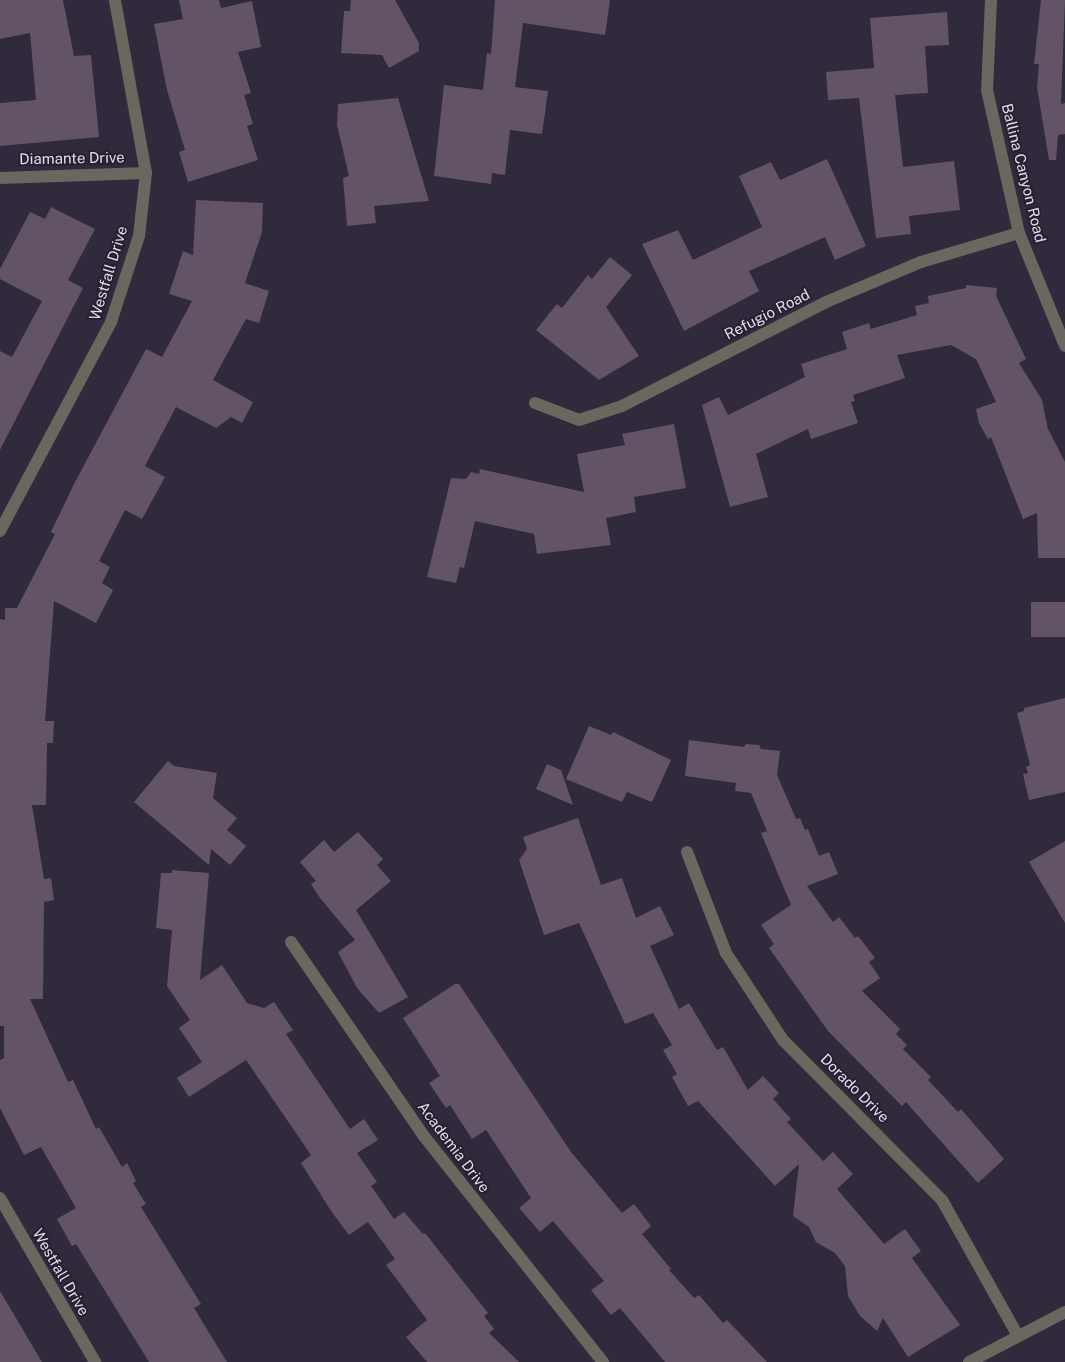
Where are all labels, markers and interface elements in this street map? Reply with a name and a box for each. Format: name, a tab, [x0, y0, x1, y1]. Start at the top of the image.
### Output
street label: Ballina Canyon Road	[998, 102, 1050, 244]
street label: Diamante Drive	[19, 148, 125, 168]
street label: Westfall Drive	[85, 224, 131, 322]
street label: Refugio Road	[721, 285, 813, 343]
street label: Dorado Drive	[817, 1050, 893, 1126]
street label: Academia Drive	[414, 1098, 494, 1196]
street label: Westfall Drive	[29, 1225, 93, 1319]

